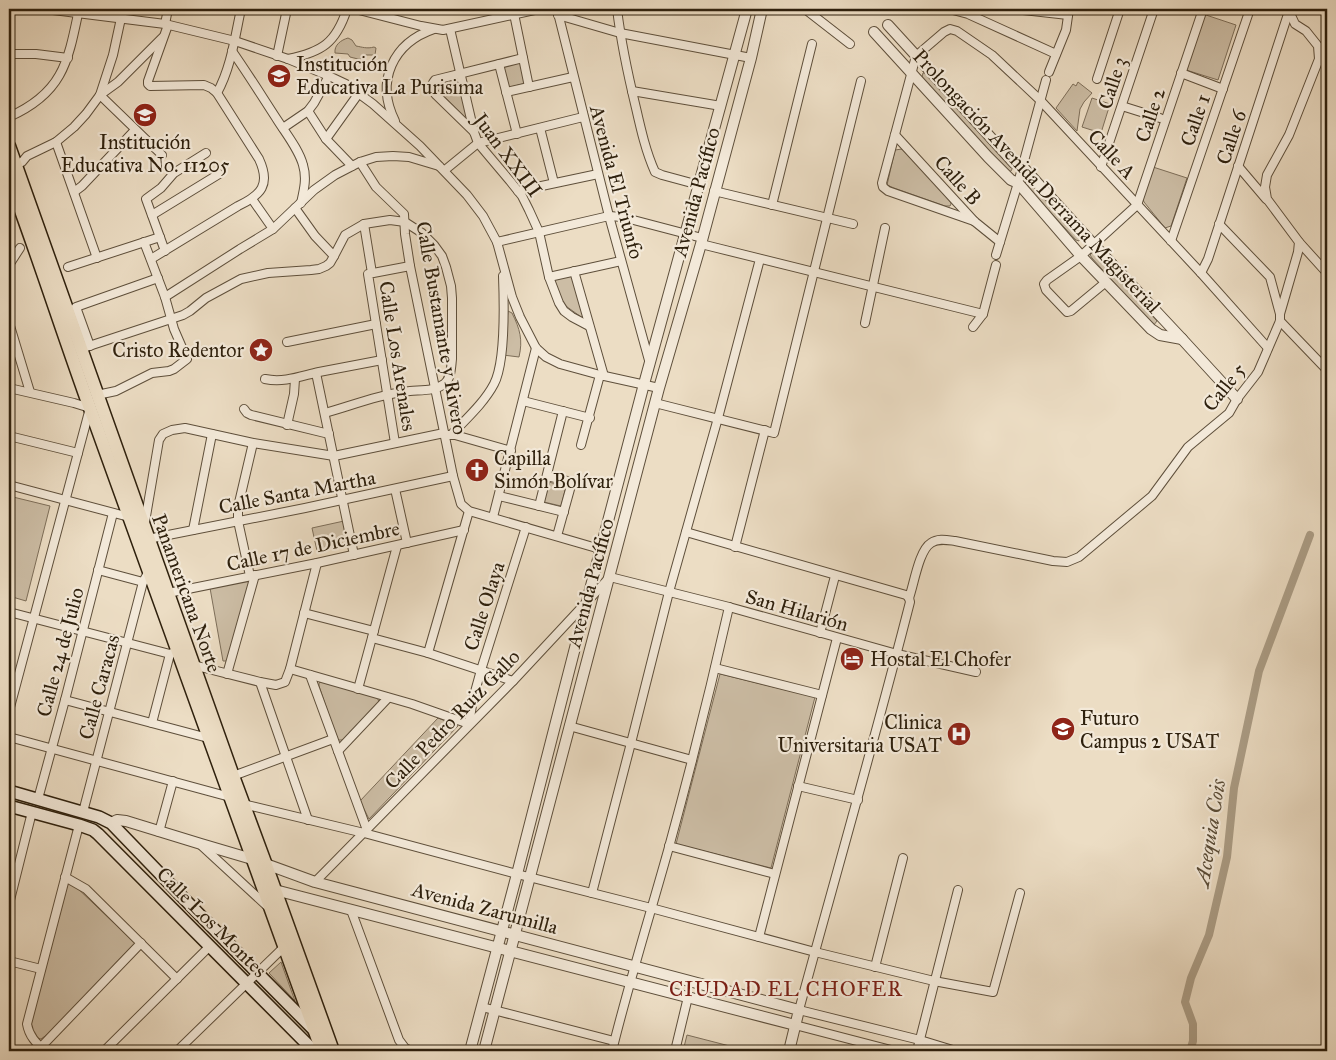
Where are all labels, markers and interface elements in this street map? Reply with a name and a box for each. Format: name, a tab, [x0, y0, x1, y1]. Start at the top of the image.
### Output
street label: Prolongación Avenida Derrama Magisterial	[907, 44, 1166, 319]
place label: Institución Educativa La Purisima	[296, 52, 484, 99]
street label: Calle 3	[1092, 54, 1132, 112]
school or university icon: Institución Educativa La Purisima	[266, 63, 292, 89]
street label: Calle 2	[1130, 85, 1170, 145]
street label: Calle 1	[1175, 91, 1215, 149]
school or university icon: Institución Educativa No. 11205	[132, 102, 158, 128]
street label: Avenida El Triunfo	[585, 102, 649, 261]
street label: Calle 6	[1211, 106, 1251, 167]
street label: Juan XXIII	[467, 107, 547, 202]
street label: Calle A	[1083, 124, 1141, 184]
street label: Avenida Pacífico	[667, 125, 725, 260]
place label: Institución Educativa No. 11205	[61, 130, 229, 177]
street label: Calle B	[929, 150, 987, 210]
street label: Calle Bustamante y Rivero	[411, 219, 473, 437]
street label: Calle Los Arenales	[374, 279, 422, 433]
place icon: Cristo Redentor	[248, 337, 274, 363]
place label: Cristo Redentor	[112, 338, 244, 362]
street label: Calle 5	[1197, 358, 1251, 416]
place label: Capilla Simón Bolívar	[494, 446, 613, 493]
church icon: Capilla Simón Bolívar	[464, 457, 490, 483]
street label: Calle Santa Martha	[217, 465, 378, 519]
street label: Panamericana Norte	[147, 510, 227, 676]
street label: Calle 17 de Diciembre	[224, 516, 402, 576]
street label: Avenida Pacífico	[561, 516, 619, 651]
street label: Calle Olaya	[458, 558, 510, 653]
street label: San Hilarión	[743, 584, 851, 636]
street label: Calle 24 de Julio	[31, 585, 90, 720]
street label: Calle Caracas	[73, 632, 125, 742]
street label: Calle Pedro Ruiz Gallo	[379, 644, 525, 794]
hotel icon: Hostal El Chofer	[839, 646, 865, 672]
place label: Hostal El Chofer	[870, 647, 1012, 671]
place label: Futuro Campus 2 USAT	[1080, 706, 1219, 753]
place label: Clinica Universitaria USAT	[778, 710, 943, 757]
school or university icon: Futuro Campus 2 USAT	[1050, 716, 1076, 742]
hospital icon: Clinica Universitaria USAT	[946, 721, 972, 747]
water label: Acequia Cois	[1188, 777, 1231, 891]
street label: Calle Los Montes	[152, 862, 272, 982]
street label: Avenida Zarumilla	[408, 877, 561, 939]
district label: CIUDAD EL CHOFER	[669, 976, 903, 1002]

